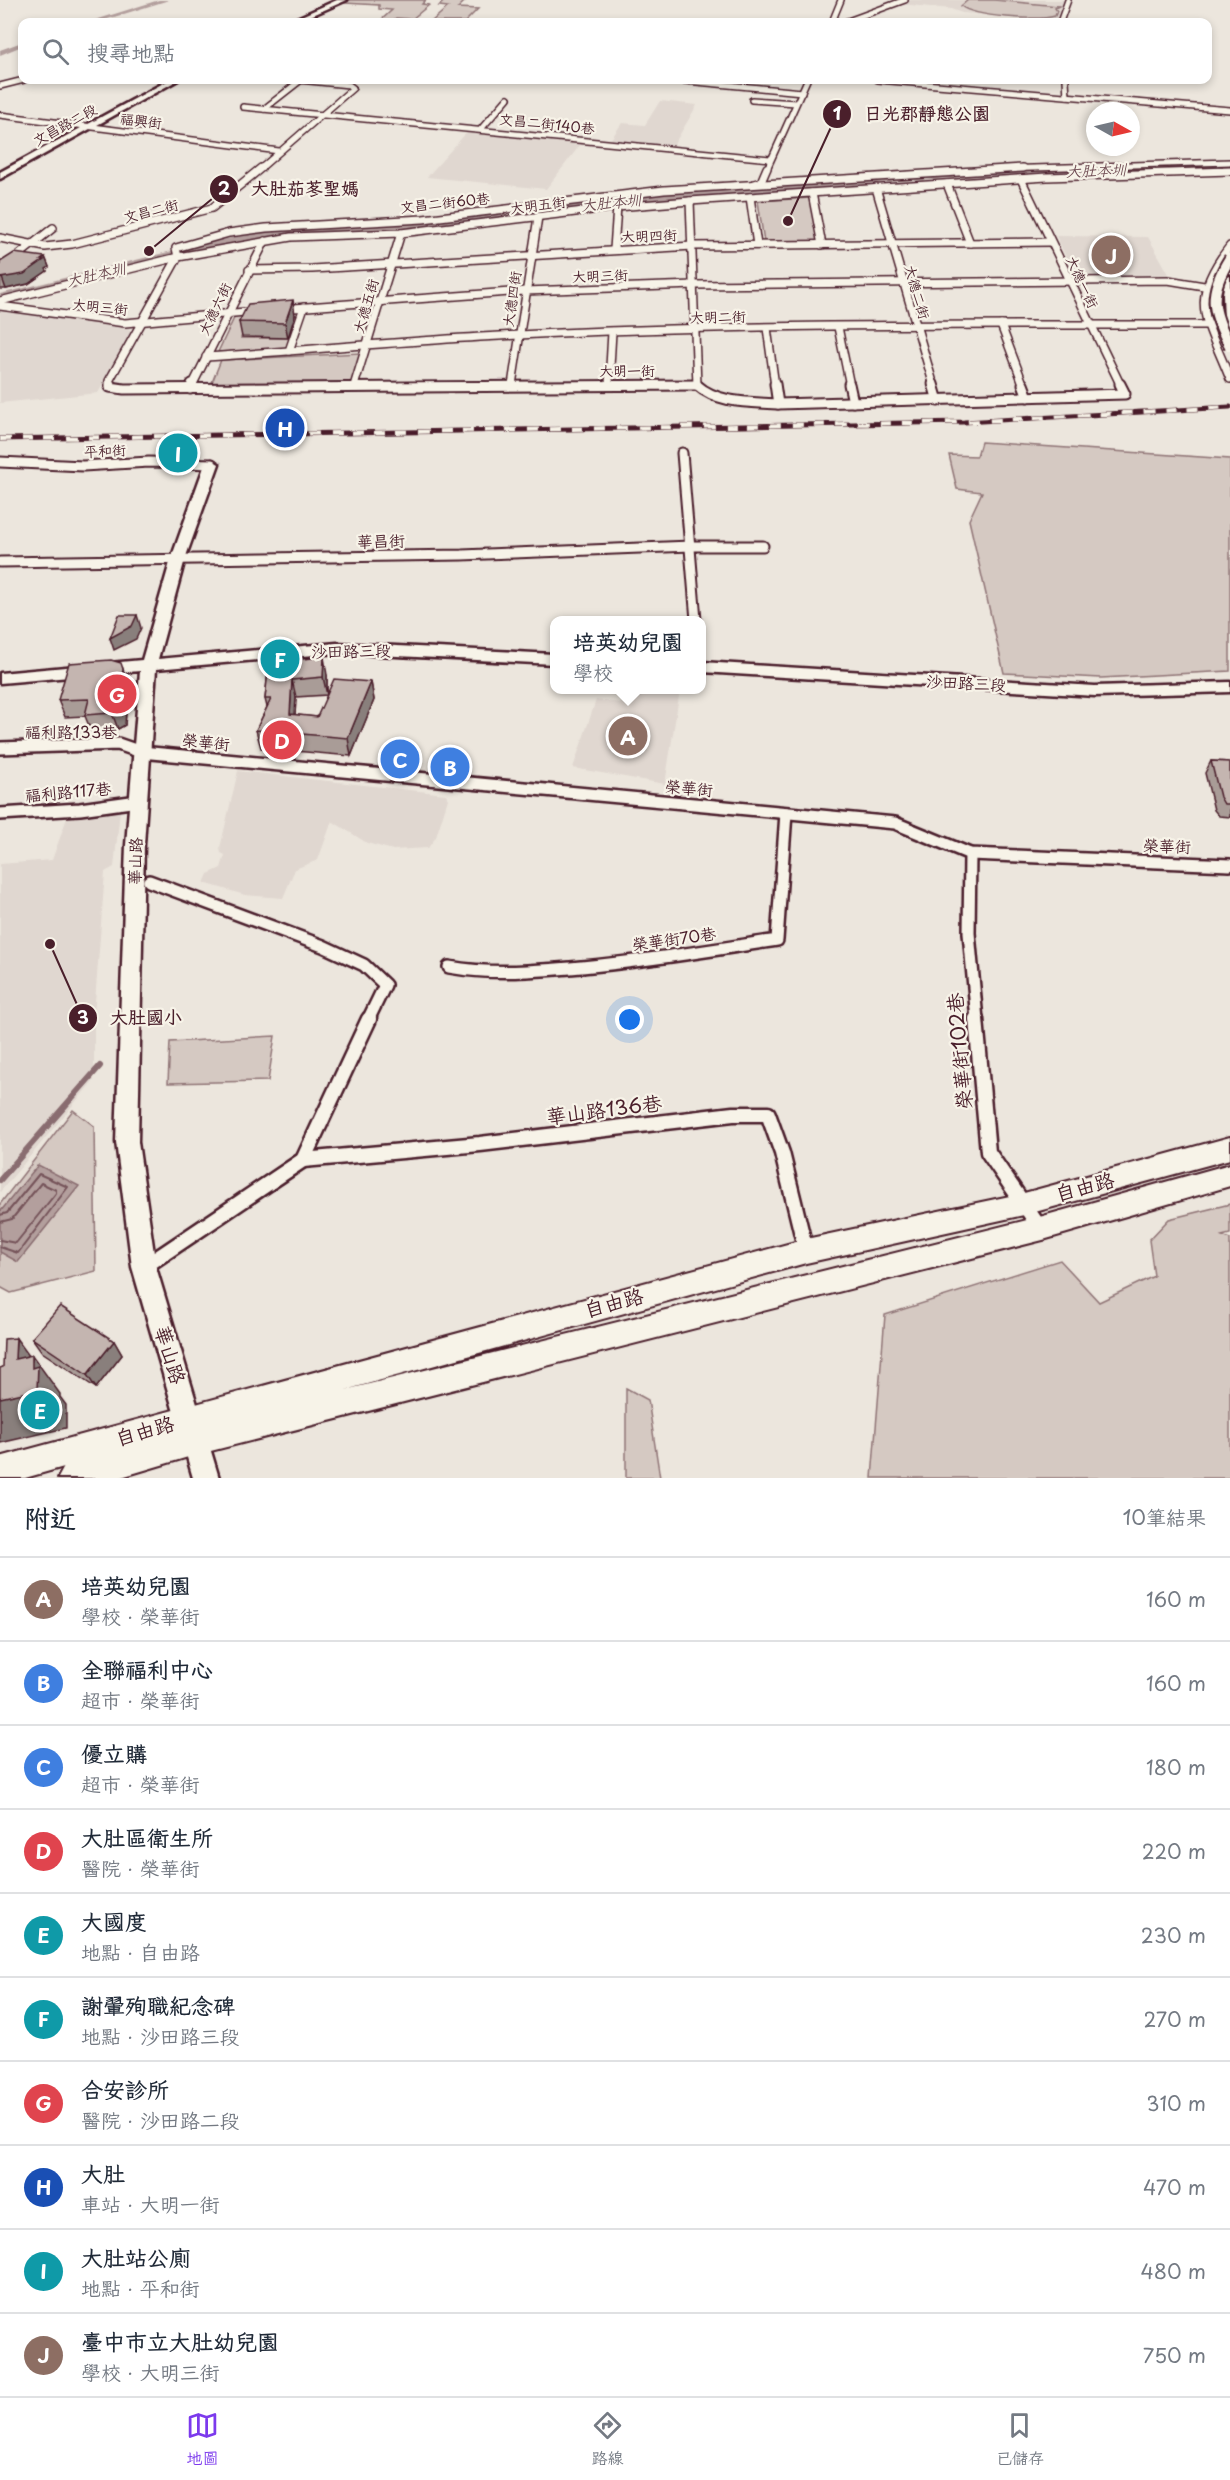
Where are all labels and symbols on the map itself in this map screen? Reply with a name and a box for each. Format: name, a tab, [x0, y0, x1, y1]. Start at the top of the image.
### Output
callout: 日光郡靜態公園	[822, 96, 1002, 132]
street label: 文昌路二段	[29, 98, 100, 151]
text: 1	[833, 99, 842, 126]
text: 日光郡靜態公園	[864, 99, 990, 126]
north arrow	[1086, 102, 1140, 156]
street label: 福興街	[119, 108, 163, 133]
street label: 文昌二街140巷	[498, 108, 597, 139]
water label: 大肚本圳	[1066, 157, 1128, 182]
callout: 大肚茄苳聖媽	[209, 171, 371, 207]
text: 2	[218, 174, 231, 201]
text: 大肚茄苳聖媽	[251, 174, 359, 201]
street label: 文昌二街60巷	[399, 187, 492, 218]
water label: 大肚本圳	[580, 187, 644, 216]
street label: 大明五街	[509, 191, 567, 218]
street label: 文昌二街	[121, 194, 181, 227]
street label: 大明四街	[621, 224, 677, 247]
pin: J	[1092, 232, 1130, 278]
street label: 大德一街	[1061, 252, 1104, 312]
water label: 大肚本圳	[64, 255, 129, 291]
street label: 大德二街	[900, 262, 935, 322]
street label: 大明三街	[572, 264, 628, 287]
street label: 大德四街	[497, 270, 526, 328]
street label: 大德五街	[348, 276, 383, 336]
street label: 大德六街	[193, 279, 236, 339]
street label: 大明三街	[71, 293, 129, 320]
street label: 大明二街	[690, 306, 746, 327]
street label: 大明一街	[599, 360, 655, 381]
pin: H	[266, 406, 304, 450]
pin: I	[158, 430, 198, 476]
street label: 平和街	[83, 439, 126, 462]
street label: 華昌街	[357, 528, 405, 552]
pin: F	[260, 636, 300, 682]
street label: 沙田路三段	[311, 637, 391, 663]
street label: 沙田路三段	[925, 668, 1007, 696]
pin: G	[98, 672, 136, 716]
pin: A	[608, 714, 648, 758]
pin: D	[262, 718, 302, 762]
street label: 福利路133巷	[25, 719, 117, 743]
street label: 榮華街	[181, 727, 231, 755]
pin: C	[380, 736, 420, 782]
pin: B	[430, 744, 470, 789]
street label: 榮華街	[664, 773, 714, 801]
street label: 福利路117巷	[24, 775, 112, 807]
street label: 榮華街	[1143, 832, 1191, 858]
street label: 華山路	[121, 837, 147, 885]
street label: 榮華街70巷	[630, 920, 717, 956]
street label: 榮華街102巷	[939, 990, 979, 1111]
callout: 大肚國小	[68, 1000, 194, 1036]
text: 3	[77, 1003, 89, 1030]
text: 大肚國小	[110, 1003, 182, 1030]
your location	[615, 1005, 644, 1034]
street label: 華山路136巷	[544, 1087, 664, 1131]
street label: 自由路	[1052, 1164, 1119, 1208]
street label: 自由路	[581, 1280, 648, 1324]
street label: 華山路	[148, 1322, 194, 1389]
pin: E	[20, 1388, 60, 1432]
street label: 自由路	[112, 1407, 179, 1453]

